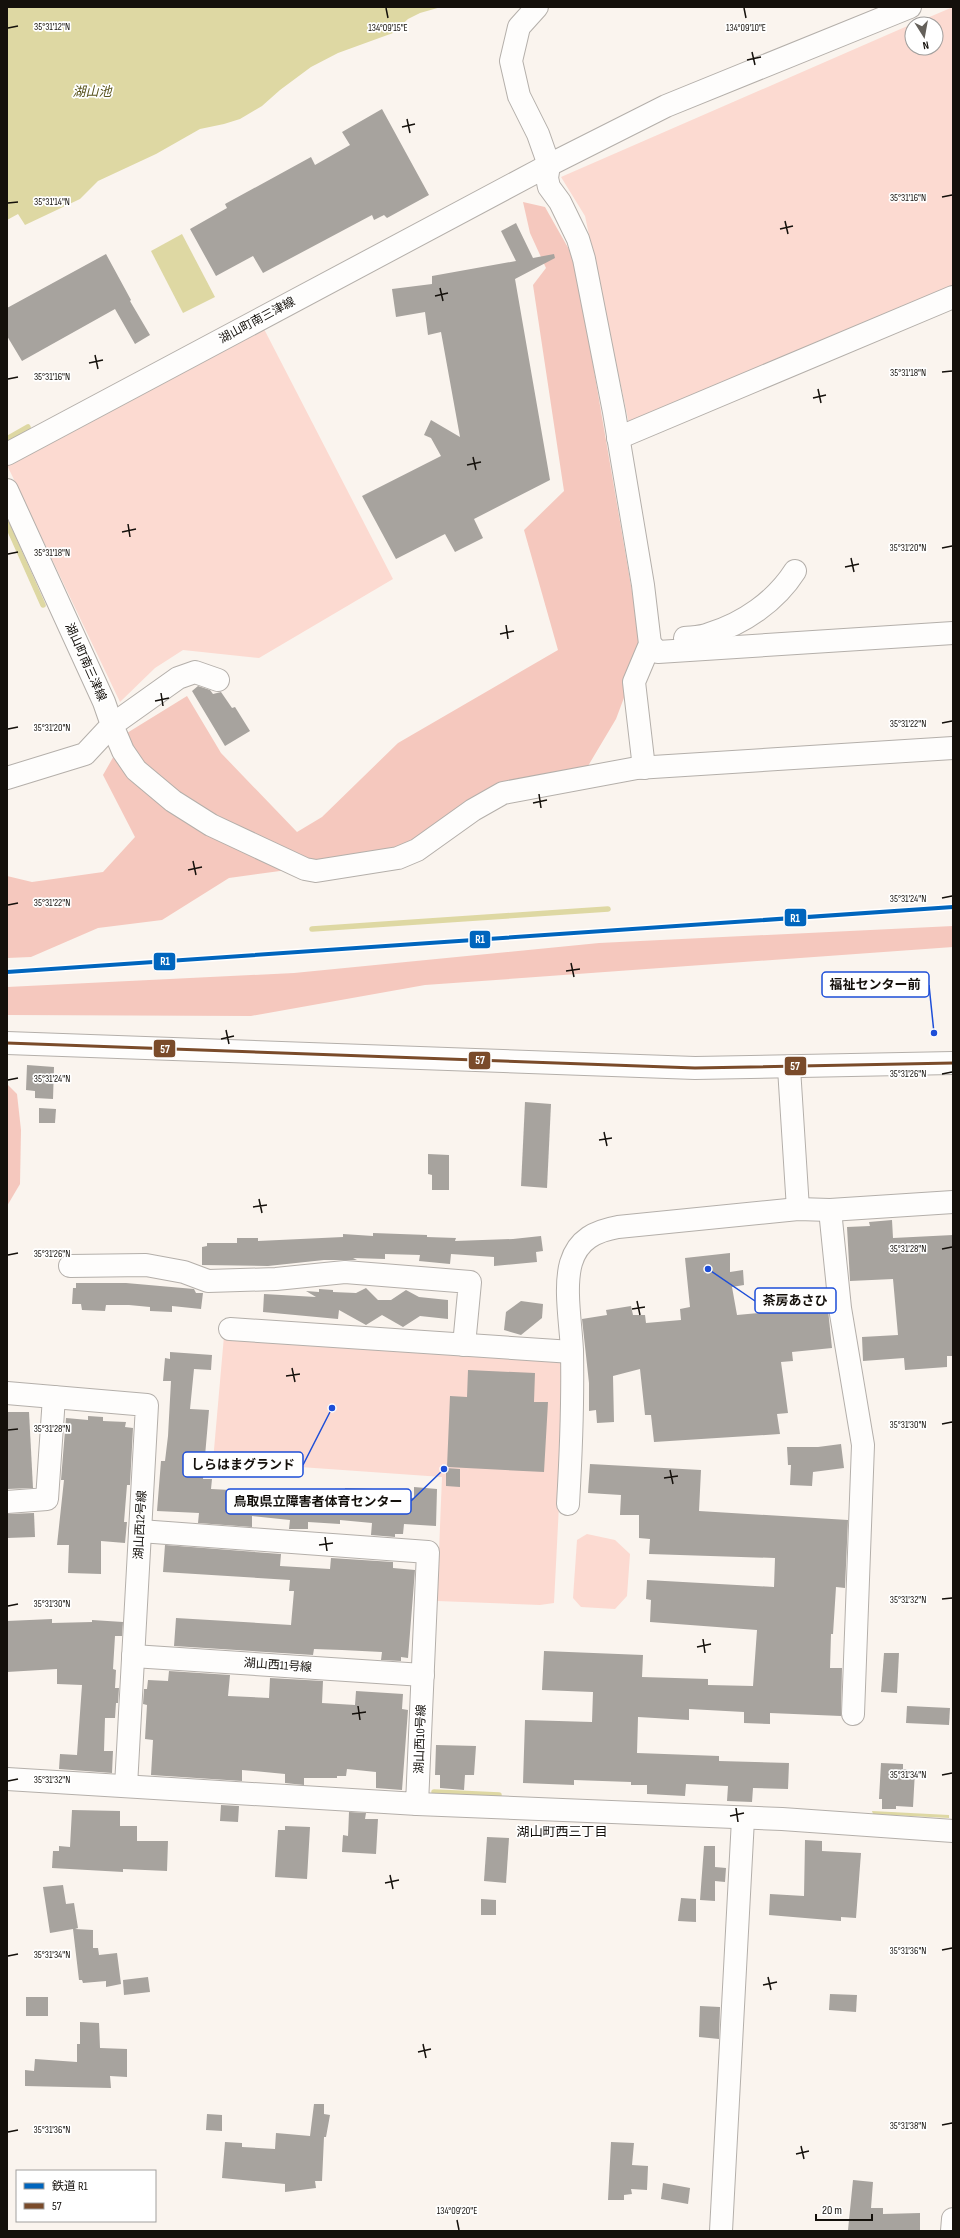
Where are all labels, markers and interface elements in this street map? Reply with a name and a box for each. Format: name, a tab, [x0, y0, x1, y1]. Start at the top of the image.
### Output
north arrow	[904, 16, 944, 56]
text: 35°31'12"N	[34, 21, 70, 33]
text: 134°09'15"E	[368, 22, 408, 34]
text: 134°09'10"E	[726, 22, 766, 34]
text: N	[922, 38, 930, 52]
water label: 湖山池	[72, 84, 113, 100]
text: 35°31'16"N	[890, 192, 926, 204]
text: 35°31'14"N	[34, 196, 70, 208]
street label: 湖山町南三津線	[217, 294, 298, 347]
text: 35°31'18"N	[890, 367, 926, 379]
text: 35°31'16"N	[34, 371, 70, 383]
text: 35°31'20"N	[890, 542, 926, 554]
text: 35°31'18"N	[34, 547, 70, 559]
street label: 湖山町南三津線	[62, 621, 109, 704]
text: 35°31'22"N	[890, 718, 926, 730]
text: 35°31'20"N	[34, 722, 70, 734]
text: 35°31'24"N	[890, 893, 926, 905]
text: 35°31'22"N	[34, 897, 70, 909]
line badge: R1	[784, 908, 807, 927]
text: R1	[790, 912, 801, 925]
line badge: R1	[469, 930, 491, 949]
text: R1	[475, 933, 486, 946]
line badge: R1	[153, 952, 176, 971]
text: R1	[160, 955, 171, 968]
callout: 福祉センター前	[822, 972, 929, 997]
text: 福祉センター前	[829, 977, 921, 993]
line badge: 57	[153, 1039, 176, 1058]
text: 57	[160, 1043, 170, 1056]
line badge: 57	[468, 1051, 491, 1070]
text: 57	[475, 1054, 485, 1067]
line badge: 57	[784, 1056, 807, 1076]
text: 57	[790, 1060, 800, 1073]
text: 35°31'26"N	[890, 1068, 926, 1080]
text: 35°31'24"N	[34, 1073, 70, 1085]
text: 35°31'28"N	[890, 1243, 926, 1255]
text: 35°31'26"N	[34, 1248, 70, 1260]
callout: 茶房あさひ	[755, 1288, 836, 1313]
text: 茶房あさひ	[762, 1293, 828, 1309]
text: 35°31'30"N	[890, 1419, 926, 1431]
text: 35°31'28"N	[34, 1423, 70, 1435]
callout: しらはまグランド	[183, 1452, 303, 1477]
text: しらはまグランド	[191, 1457, 295, 1473]
callout: 鳥取県立障害者体育センター	[226, 1489, 411, 1514]
street label: 湖山西12号線	[131, 1490, 150, 1560]
text: 鳥取県立障害者体育センター	[233, 1494, 403, 1510]
text: 35°31'32"N	[890, 1594, 926, 1606]
text: 35°31'30"N	[34, 1598, 70, 1610]
street label: 湖山西11号線	[243, 1656, 313, 1675]
street label: 湖山西10号線	[412, 1704, 429, 1774]
text: 35°31'34"N	[890, 1769, 926, 1781]
text: 35°31'32"N	[34, 1774, 70, 1786]
district label: 湖山町西三丁目	[516, 1824, 608, 1840]
text: 35°31'36"N	[890, 1945, 926, 1957]
text: 35°31'34"N	[34, 1949, 70, 1961]
text: 35°31'38"N	[890, 2120, 926, 2132]
text: 35°31'36"N	[34, 2124, 70, 2136]
legend	[16, 2170, 156, 2222]
text: 鉄道 R1	[52, 2179, 88, 2194]
scale bar	[816, 2196, 872, 2222]
text: 57	[52, 2199, 62, 2214]
text: 20 m	[822, 2203, 842, 2218]
text: 134°09'20"E	[437, 2205, 477, 2217]

